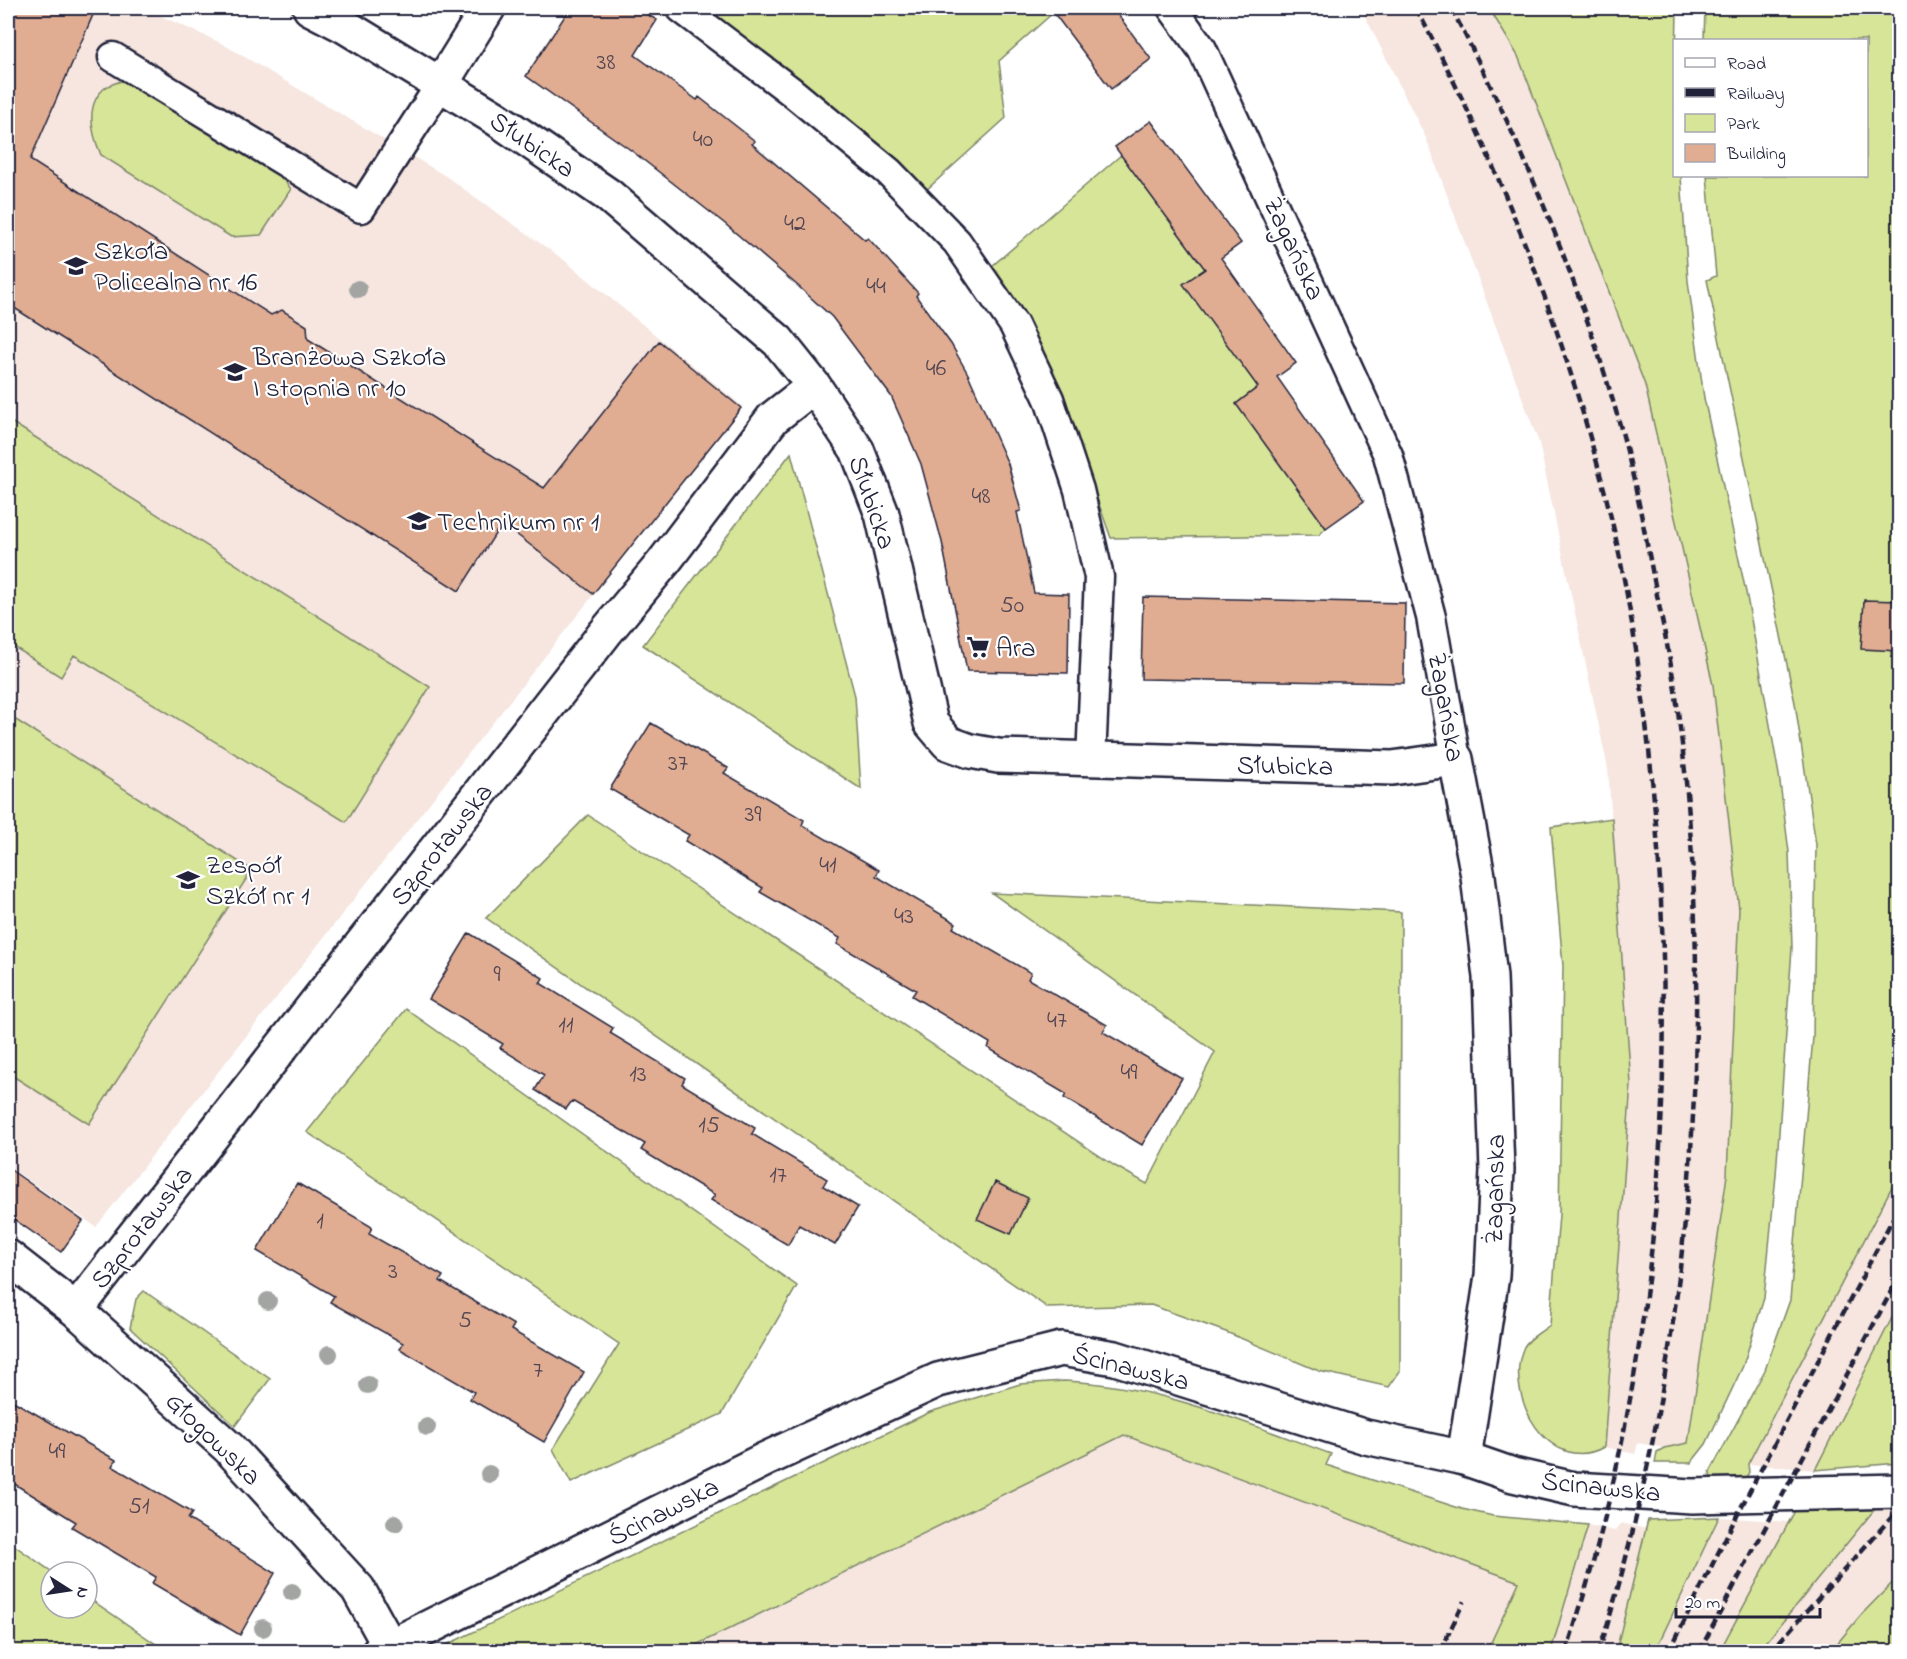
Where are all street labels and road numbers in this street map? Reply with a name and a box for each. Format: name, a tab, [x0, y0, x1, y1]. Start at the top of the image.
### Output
street label: Słubicka	[481, 103, 582, 189]
street label: Żagańska	[1252, 191, 1334, 307]
street label: Słubicka	[837, 451, 905, 555]
street label: Żagańska	[1416, 650, 1473, 765]
street label: Słubicka	[1236, 747, 1333, 788]
street label: Szprotawska	[382, 776, 504, 916]
street label: Żagańska	[1476, 1134, 1517, 1244]
street label: Szprotawska	[82, 1159, 204, 1299]
street label: Ścinawska	[1067, 1336, 1193, 1403]
street label: Głogowska	[155, 1384, 269, 1496]
street label: Ścinawska	[1539, 1463, 1662, 1514]
street label: Ścinawska	[602, 1469, 726, 1558]

